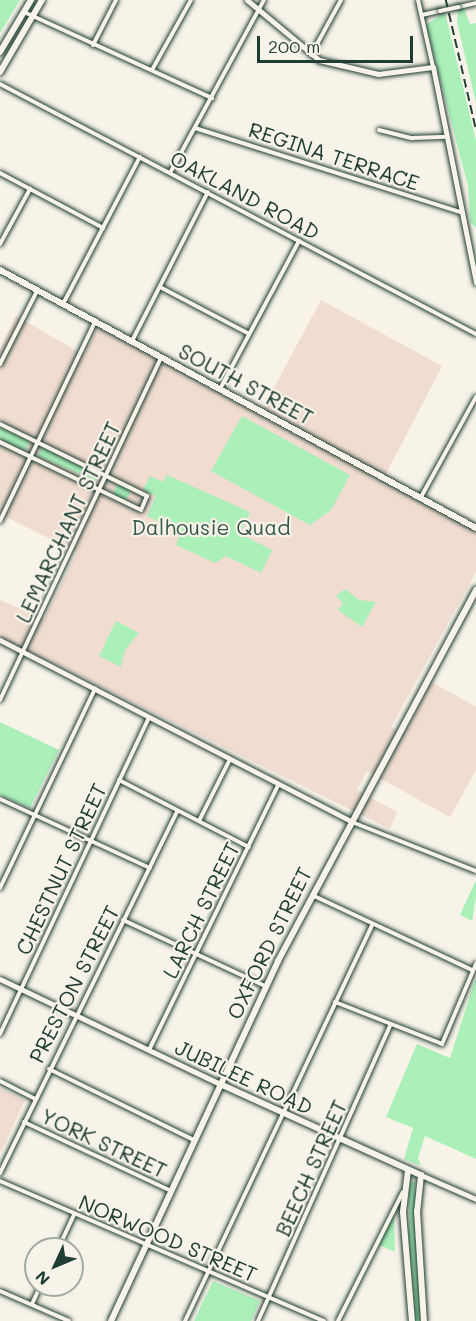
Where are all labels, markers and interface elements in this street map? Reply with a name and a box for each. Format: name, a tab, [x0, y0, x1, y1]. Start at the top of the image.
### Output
scale bar	[260, 24, 416, 62]
text: 200 m	[268, 34, 320, 58]
street label: REGINA TERRACE	[245, 117, 423, 195]
street label: OAKLAND ROAD	[166, 145, 324, 245]
street label: SOUTH STREET	[174, 338, 318, 430]
street label: LEMARCHANT STREET	[10, 417, 126, 627]
park label: Dalhousie Quad	[131, 514, 291, 540]
street label: CHESTNUT STREET	[10, 779, 112, 959]
street label: LARCH STREET	[157, 838, 245, 982]
street label: OXFORD STREET	[221, 863, 317, 1023]
street label: PRESTON STREET	[23, 901, 125, 1067]
street label: JUBILEE ROAD	[171, 1034, 317, 1120]
street label: BEECH STREET	[270, 1096, 352, 1240]
street label: YORK STREET	[37, 1103, 171, 1183]
street label: NORWOOD STREET	[75, 1189, 261, 1287]
north arrow	[24, 1237, 84, 1297]
text: N	[30, 1267, 54, 1290]

